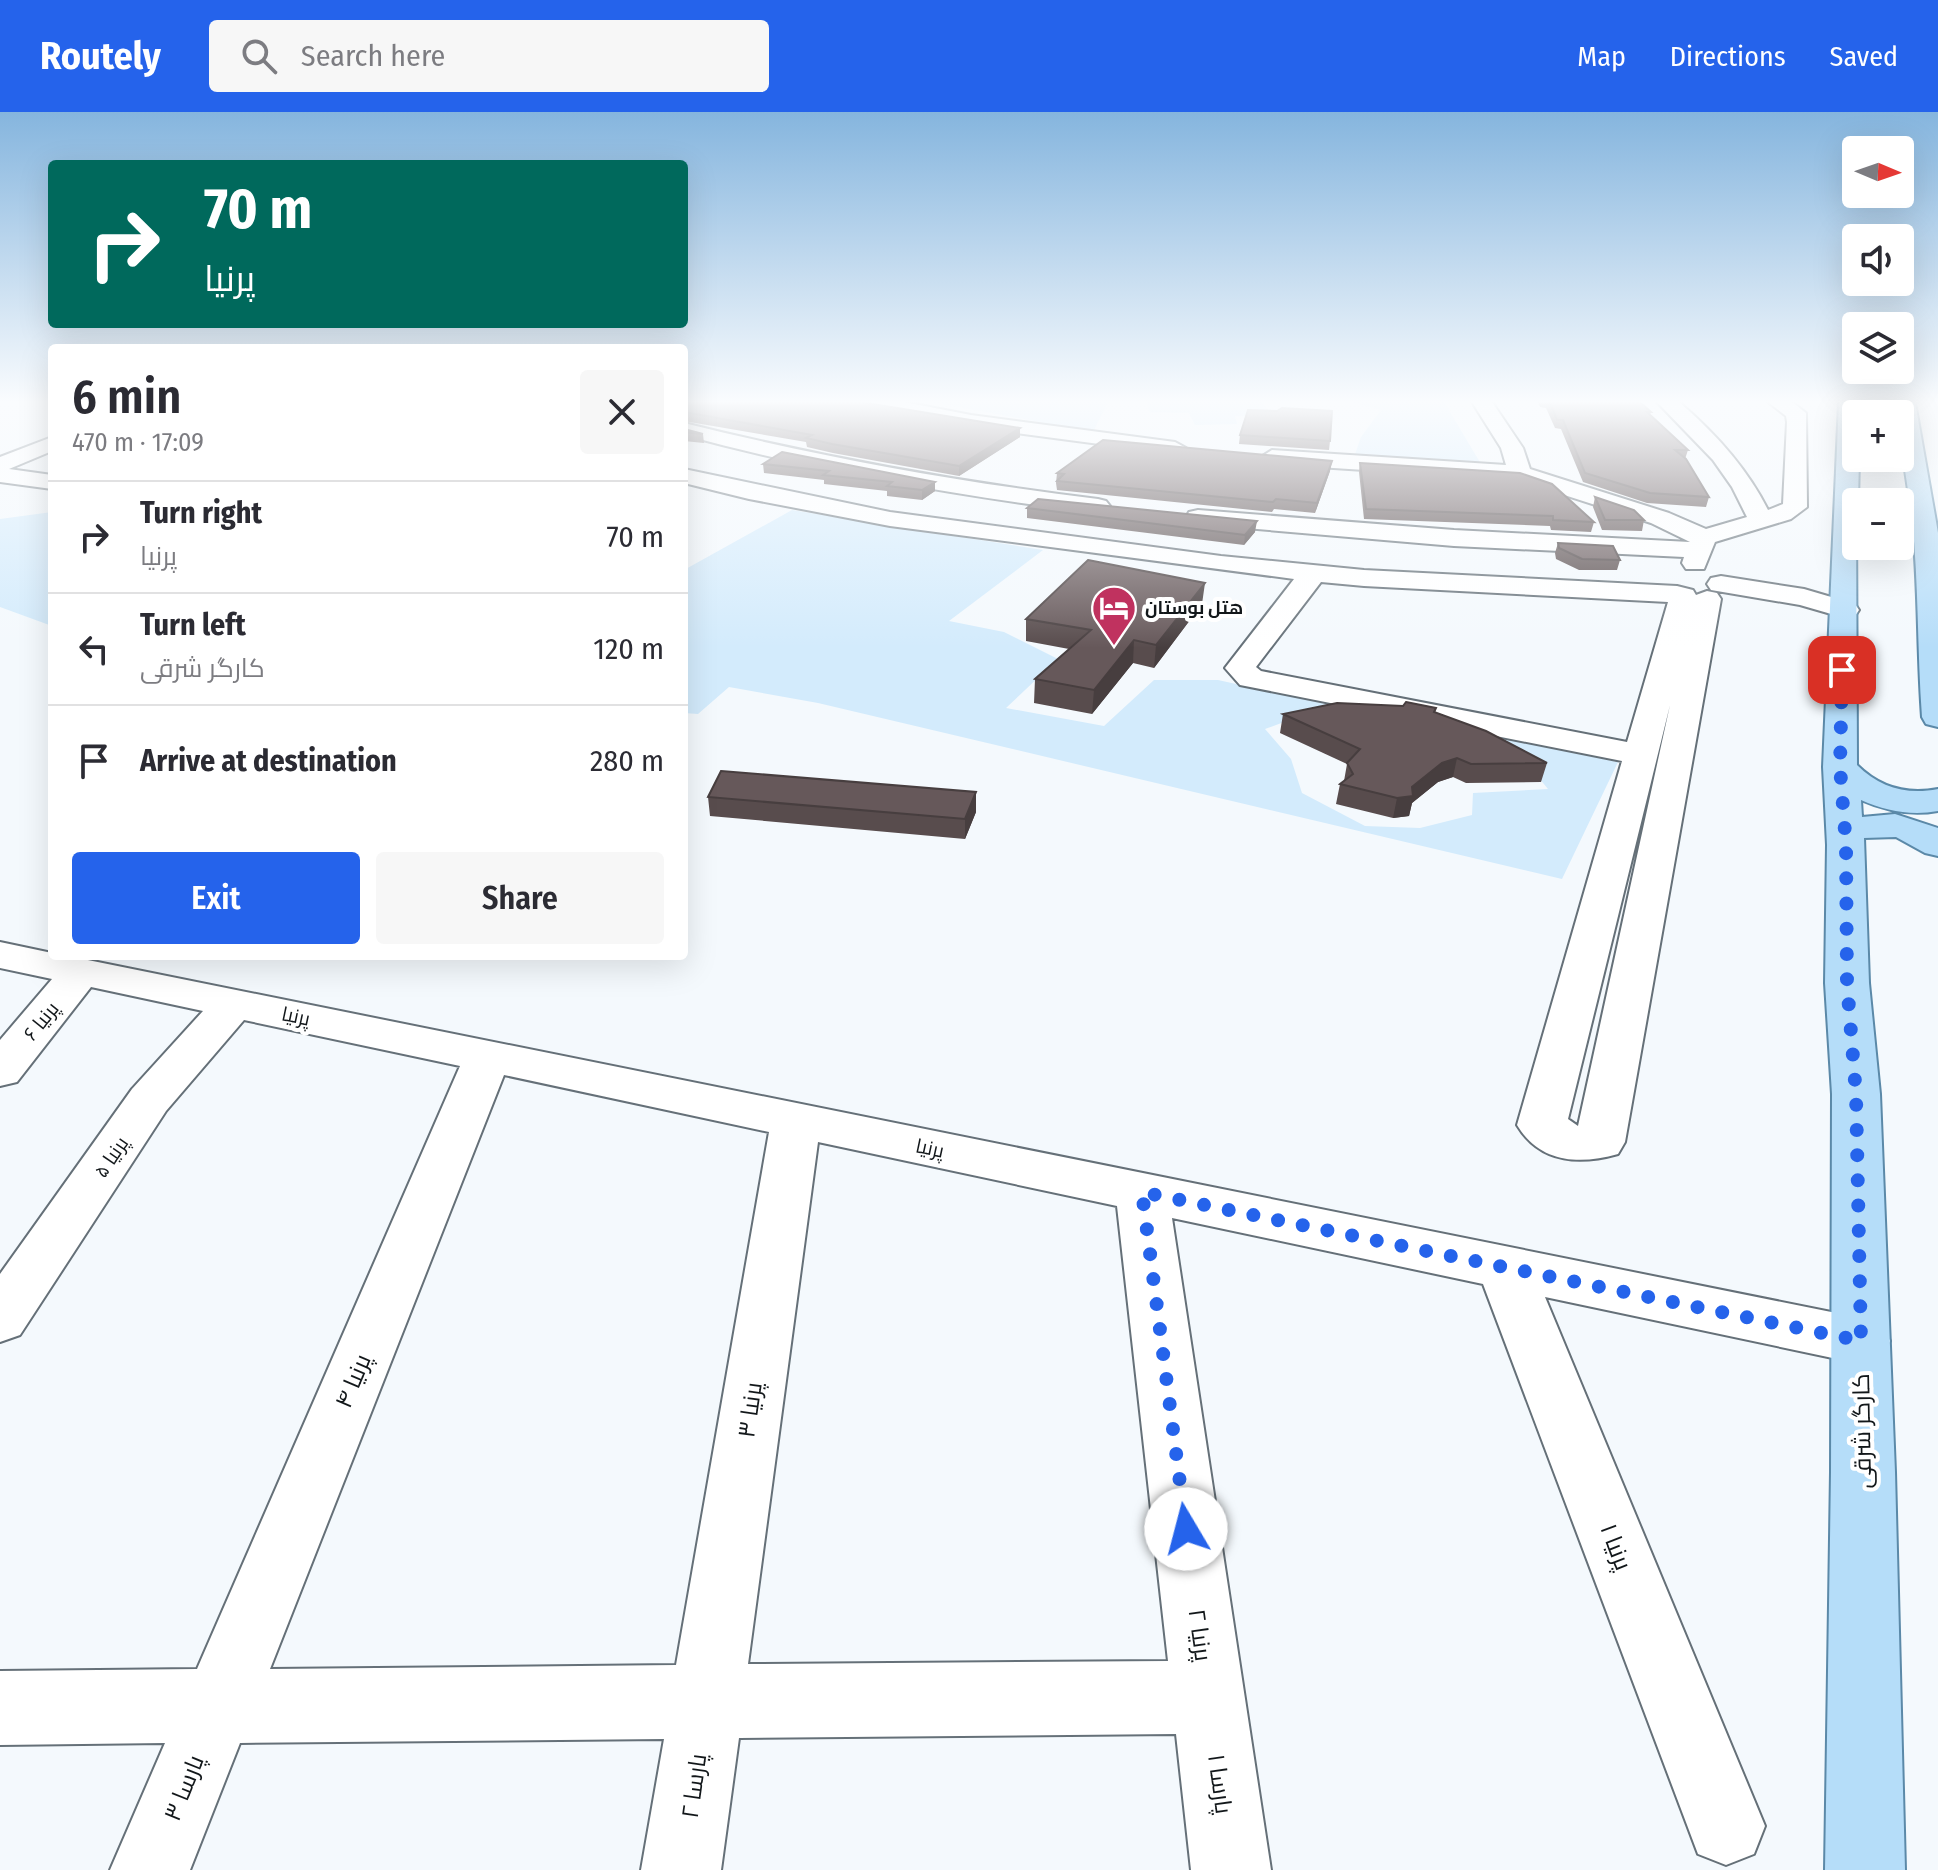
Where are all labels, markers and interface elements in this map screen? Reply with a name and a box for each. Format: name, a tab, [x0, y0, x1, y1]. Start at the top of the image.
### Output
search box	[209, 20, 769, 92]
text: Routely	[40, 33, 161, 79]
icon: search	[237, 34, 281, 78]
text: Search here	[301, 38, 445, 74]
text: Map	[1577, 40, 1626, 73]
text: Directions	[1670, 40, 1786, 73]
text: Saved	[1830, 40, 1898, 73]
north arrow	[1842, 136, 1914, 208]
map controls	[1842, 136, 1914, 560]
text: 70 m	[204, 176, 312, 243]
icon: right	[72, 192, 176, 296]
button: sound	[1842, 224, 1914, 296]
text: پرنیا	[204, 257, 255, 301]
button: layers	[1842, 312, 1914, 384]
text: 6 min	[72, 368, 181, 426]
button: close	[580, 370, 664, 454]
button: +	[1842, 400, 1914, 472]
text: 470 m · 17:09	[72, 427, 204, 458]
button: −	[1842, 488, 1914, 560]
text: Turn right	[140, 495, 262, 531]
icon: right	[72, 515, 116, 559]
text: 70 m	[606, 519, 664, 555]
text: پرنیا	[140, 541, 177, 572]
hotel icon: هتل بوستان	[1090, 584, 1138, 647]
place label: هتل بوستان	[1145, 597, 1243, 619]
text: Turn left	[140, 607, 246, 643]
icon: left	[72, 627, 116, 671]
text: 120 m	[593, 631, 664, 667]
pin	[1808, 636, 1876, 704]
icon: arrive	[1820, 648, 1864, 692]
text: کارگر شرقی	[140, 653, 265, 684]
icon: arrive	[72, 739, 116, 783]
text: Arrive at destination	[140, 743, 397, 779]
text: 280 m	[590, 743, 664, 779]
button: Exit	[72, 852, 360, 944]
button: Share	[376, 852, 664, 944]
street label: پرنیا ۶	[18, 996, 65, 1046]
street label: پرنیا	[279, 1001, 313, 1032]
street label: پرنیا ۵	[89, 1131, 134, 1183]
street label: پرنیا	[913, 1133, 947, 1164]
street label: پرنیا ۴	[329, 1349, 379, 1413]
street label: کارگر شرقی	[1847, 1373, 1877, 1489]
street label: پرنیا ۳	[732, 1380, 770, 1440]
position arrow	[1144, 1487, 1228, 1571]
street label: پرنیا ۱	[1593, 1520, 1638, 1575]
street label: پرنیا ۲	[1181, 1607, 1218, 1664]
street label: پارسا ۳	[158, 1750, 212, 1826]
street label: پارسا ۲	[676, 1751, 714, 1820]
street label: پارسا ۱	[1200, 1752, 1238, 1816]

